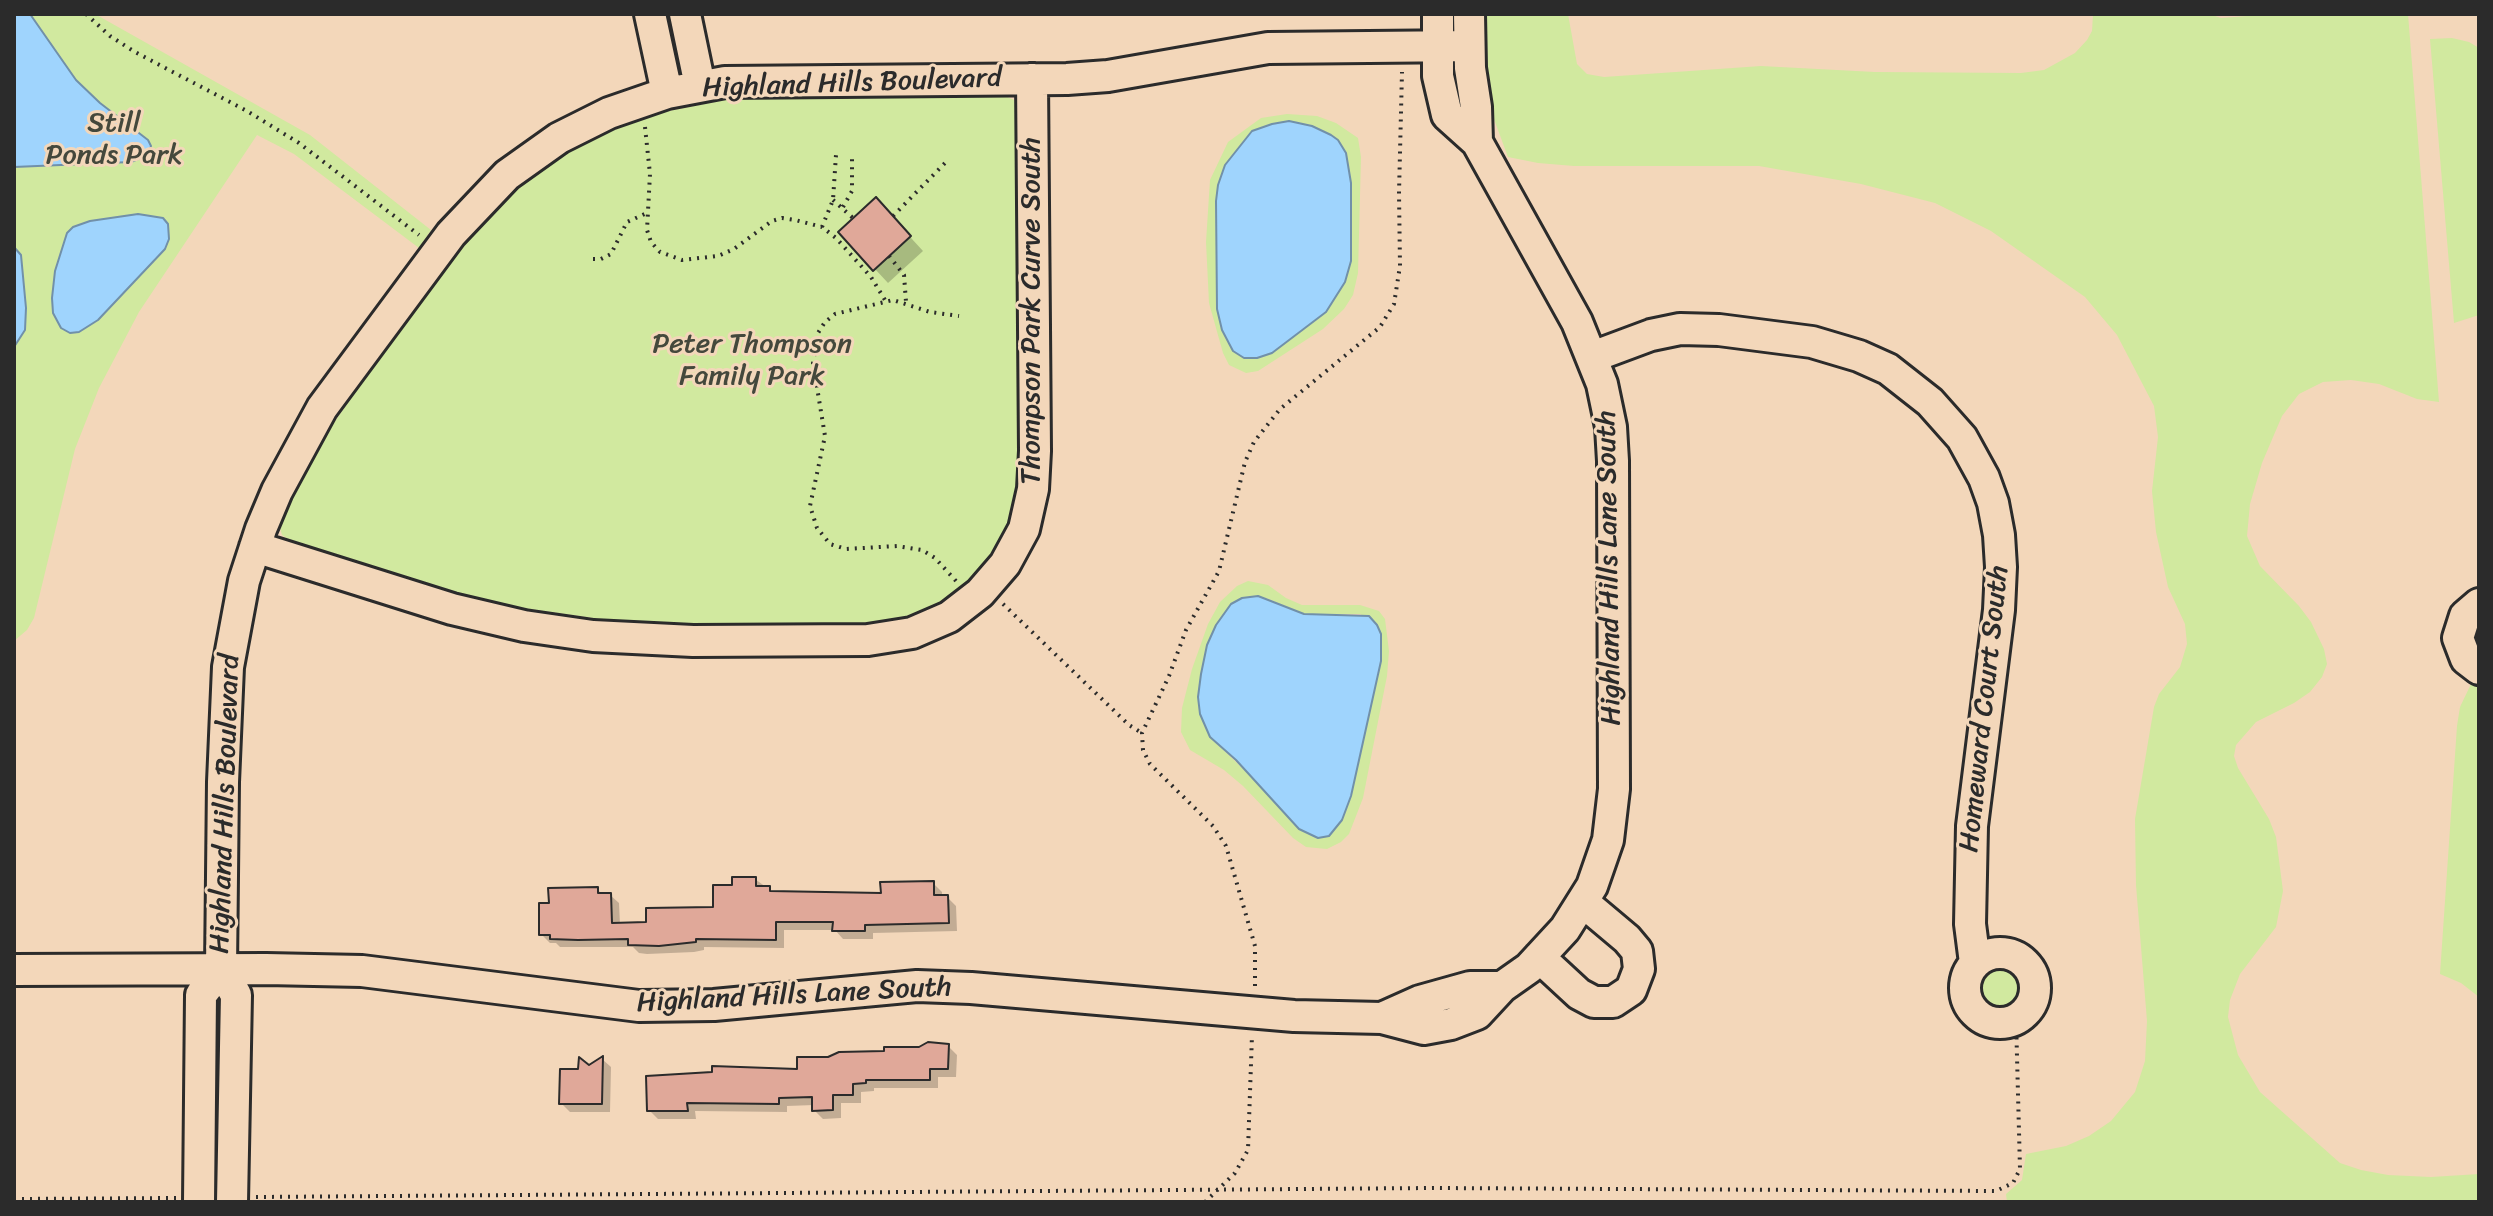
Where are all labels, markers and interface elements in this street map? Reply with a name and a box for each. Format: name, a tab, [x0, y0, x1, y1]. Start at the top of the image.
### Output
street label: Highland Hills Boulevard	[702, 62, 1002, 106]
park label: Still Ponds Park	[45, 107, 183, 173]
street label: Thompson Park Curve South	[1015, 137, 1049, 485]
park label: Peter Thompson Family Park	[652, 328, 852, 394]
street label: Highland Hills Lane South	[1590, 410, 1630, 726]
street label: Homeward Court South	[1953, 564, 2017, 854]
street label: Highland Hills Boulevard	[204, 654, 248, 954]
street label: Highland Hills Lane South	[636, 971, 952, 1021]

